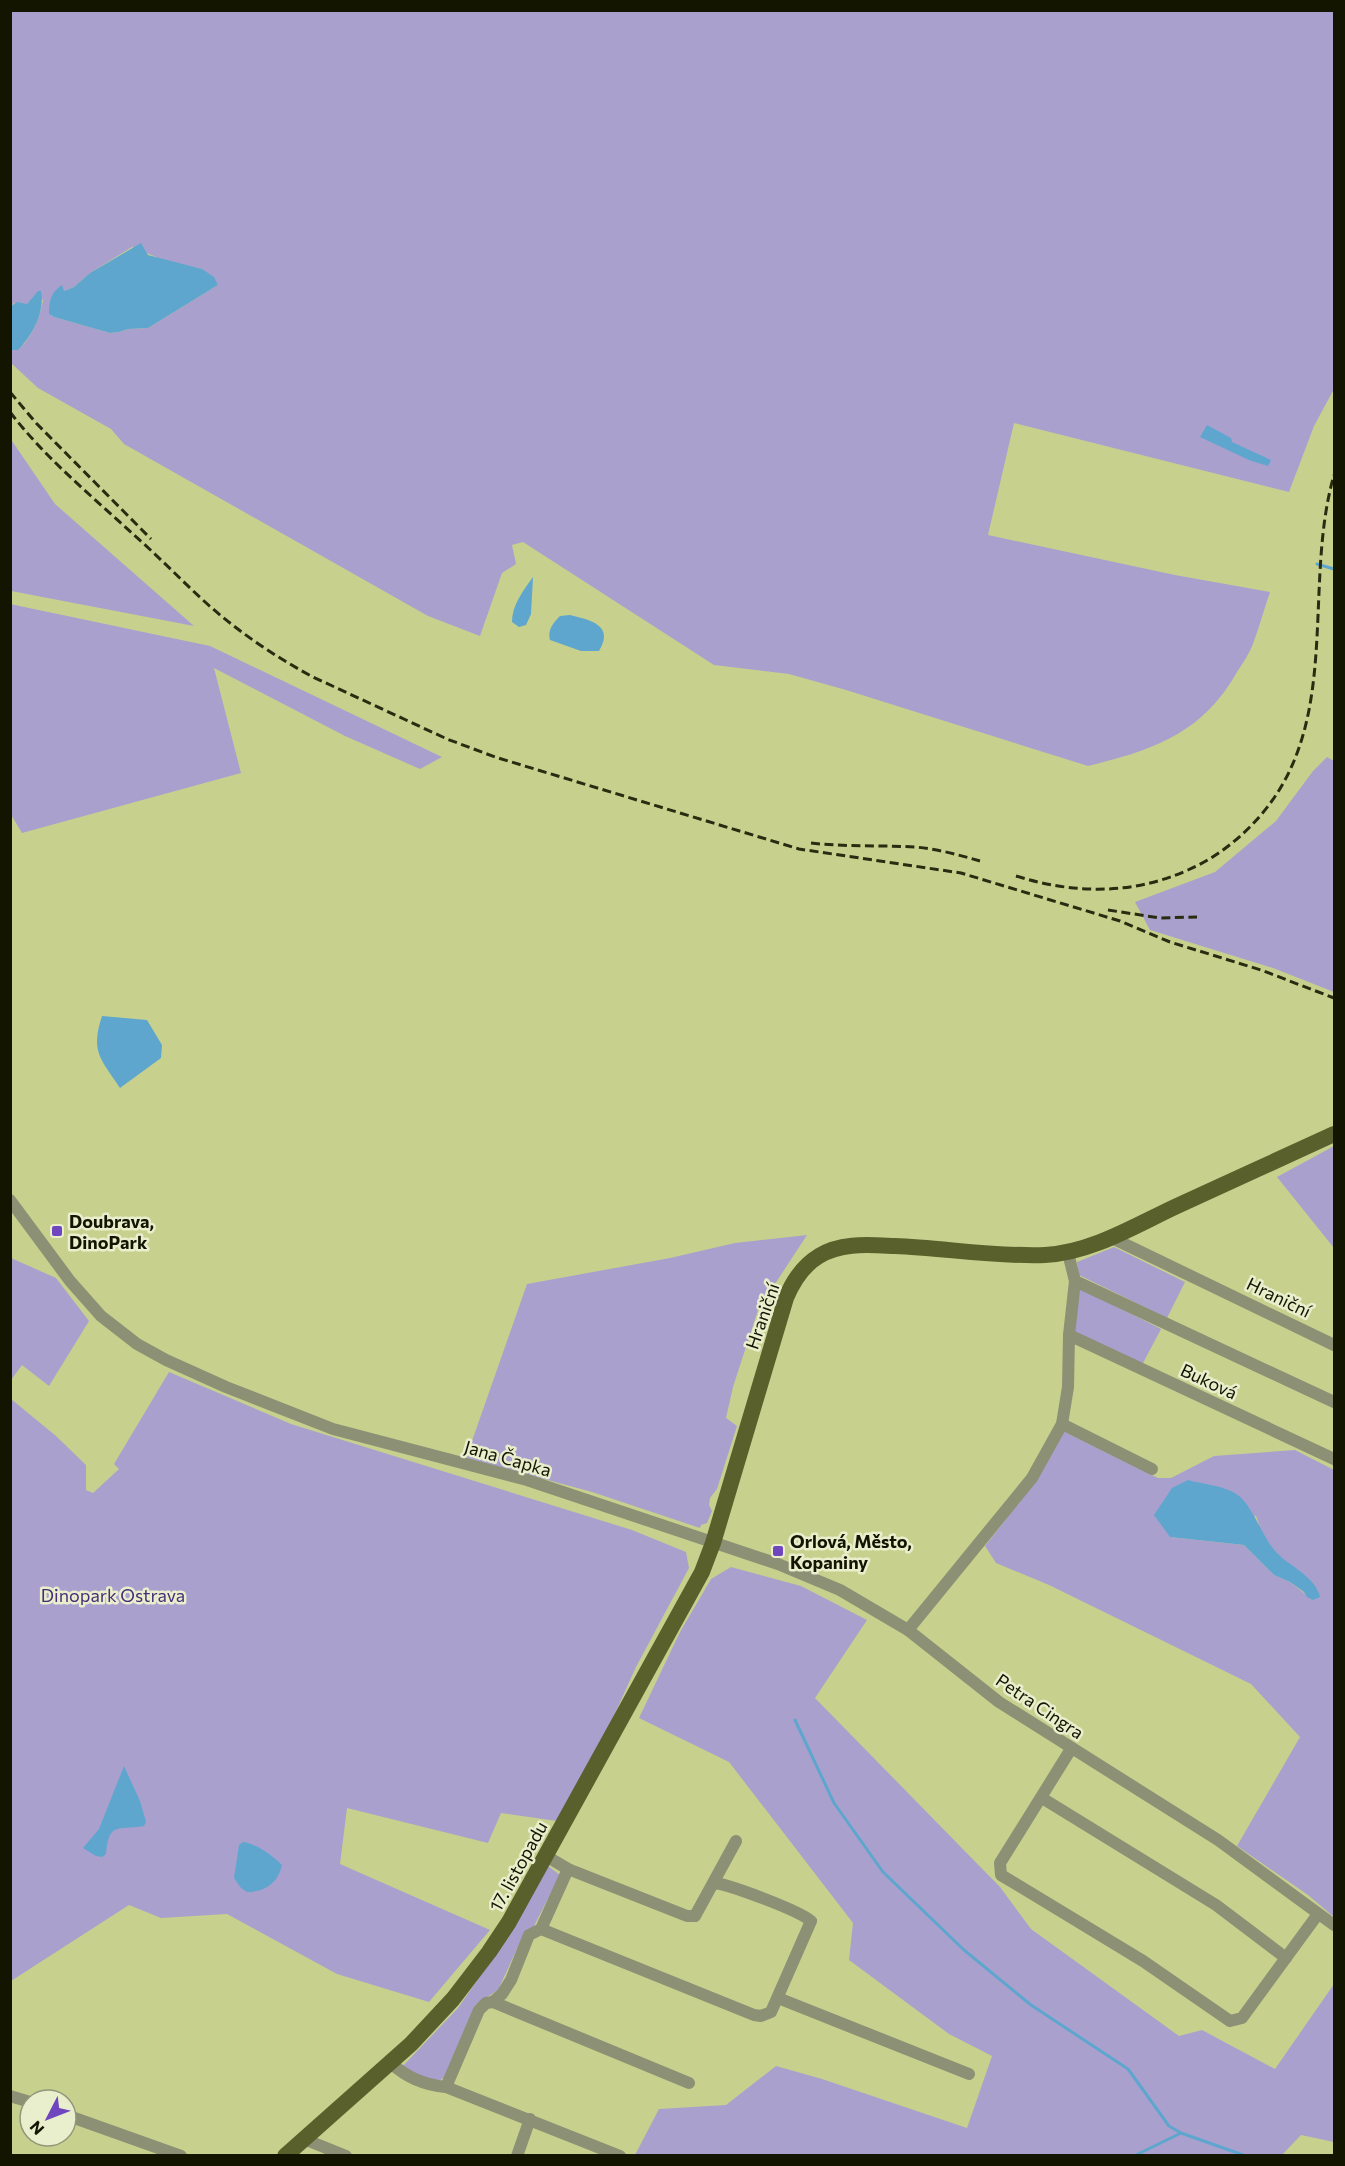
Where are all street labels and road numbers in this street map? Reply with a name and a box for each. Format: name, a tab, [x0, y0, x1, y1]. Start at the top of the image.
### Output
street label: Hraniční	[1243, 1272, 1316, 1323]
street label: Hraniční	[740, 1279, 784, 1352]
street label: Buková	[1177, 1358, 1241, 1404]
street label: Jana Čapka	[462, 1435, 554, 1481]
street label: Petra Cingra	[992, 1669, 1088, 1743]
street label: 17. listopadu	[484, 1817, 552, 1915]

